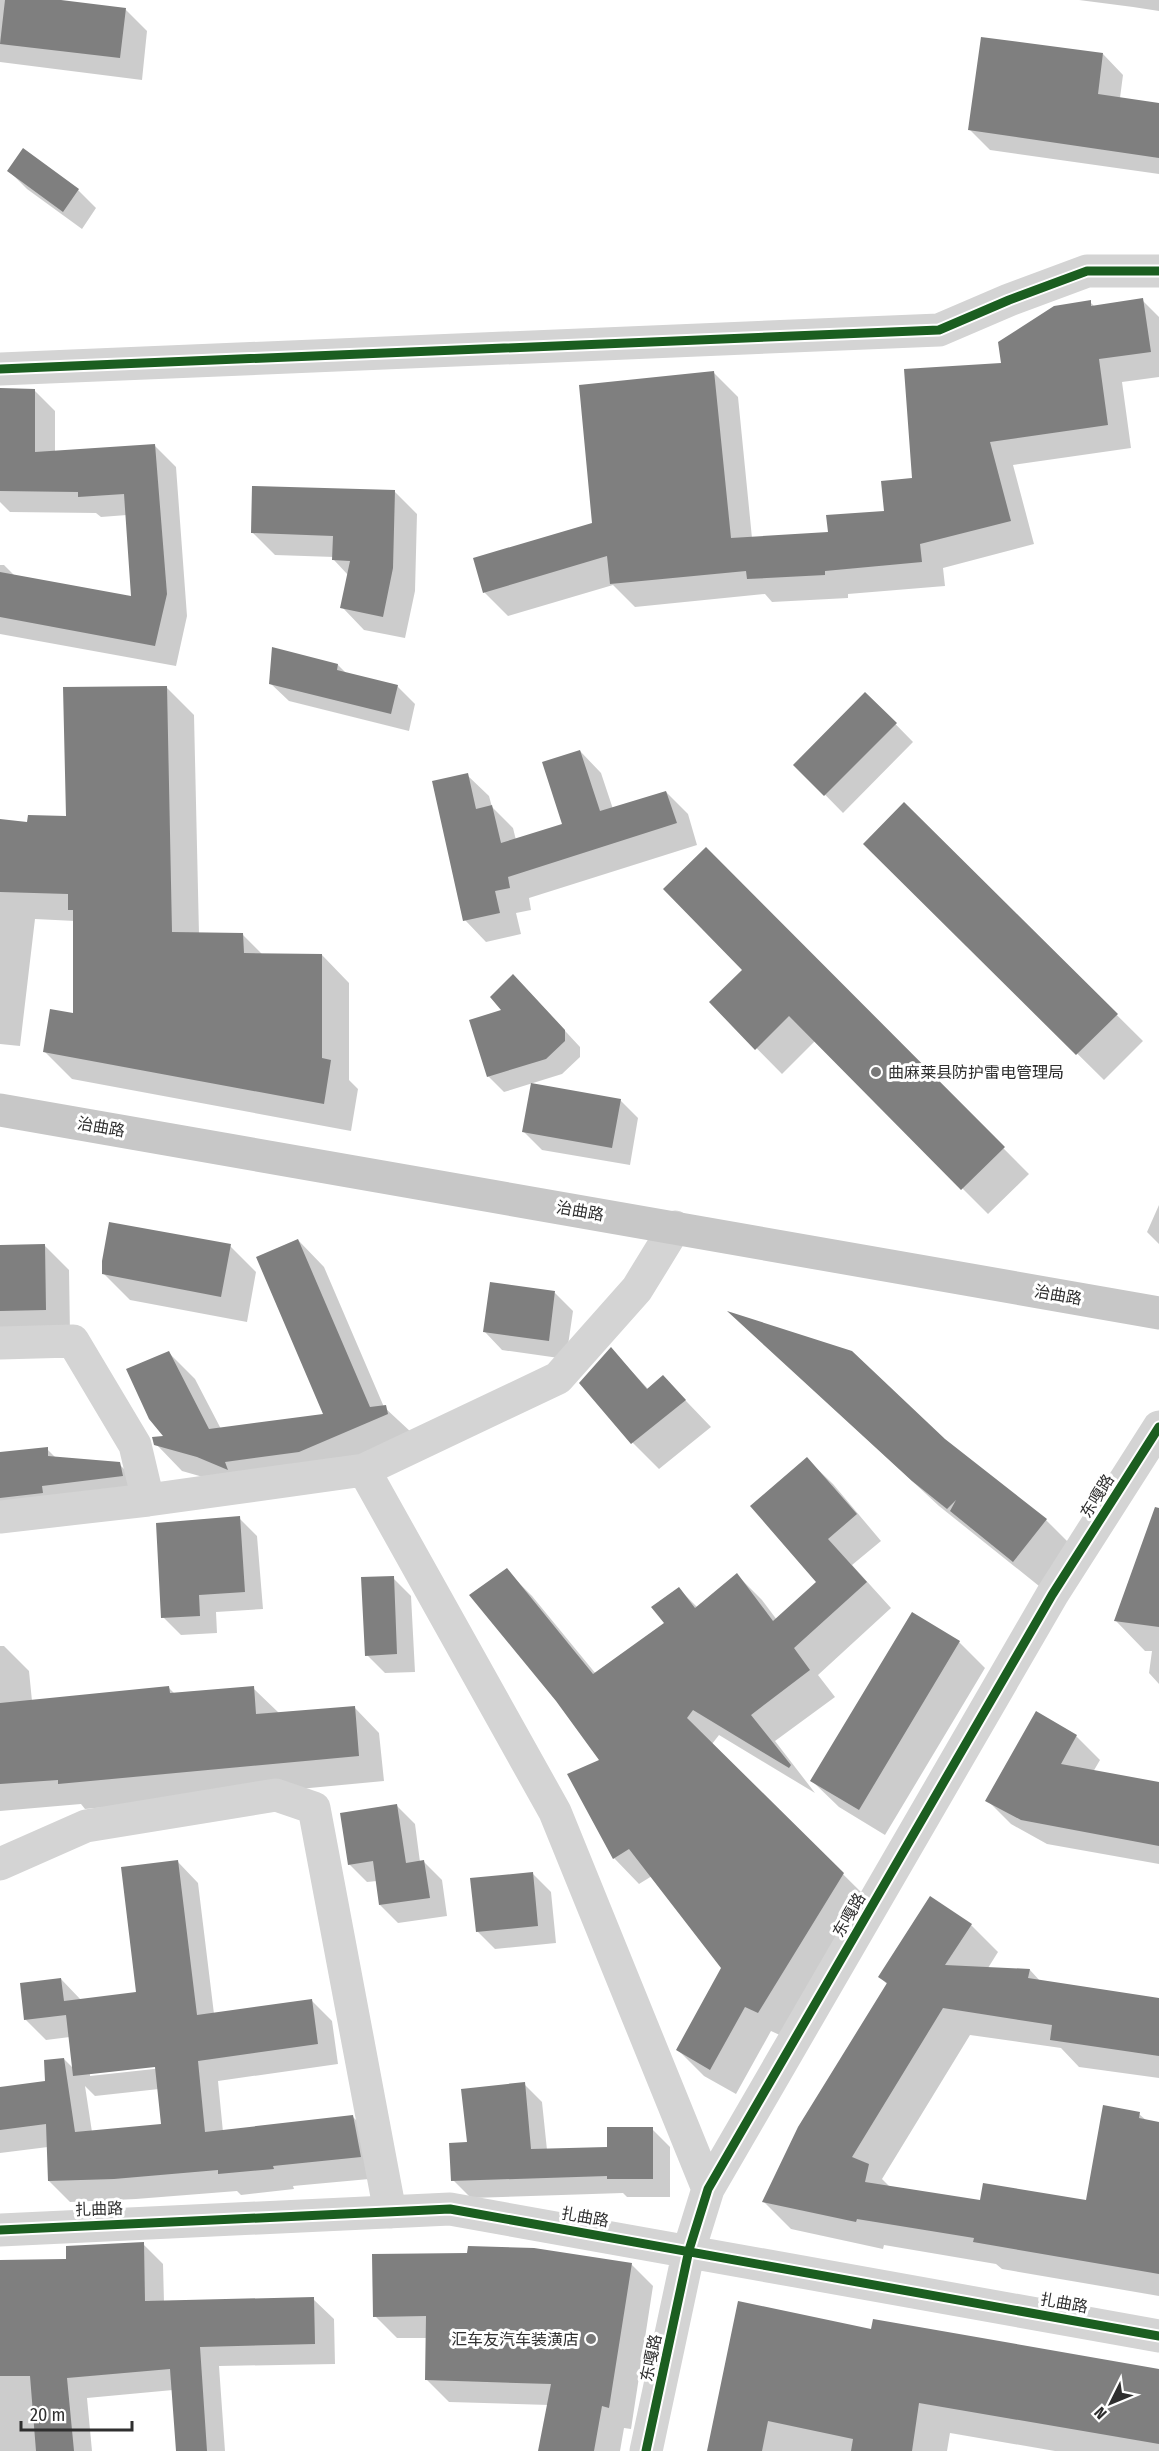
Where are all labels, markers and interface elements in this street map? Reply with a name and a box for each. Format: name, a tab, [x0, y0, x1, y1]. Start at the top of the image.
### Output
place label: 曲麻莱县防护雷电管理局	[888, 1063, 1064, 1082]
marker: 曲麻莱县防护雷电管理局	[869, 1065, 883, 1079]
street label: 治曲路	[76, 1113, 126, 1141]
street label: 治曲路	[555, 1197, 605, 1225]
street label: 治曲路	[1033, 1281, 1083, 1309]
street label: 东嘎路	[1076, 1471, 1118, 1521]
street label: 东嘎路	[829, 1889, 869, 1941]
street label: 扎曲路	[75, 2199, 123, 2219]
street label: 扎曲路	[560, 2203, 610, 2231]
street label: 扎曲路	[1039, 2289, 1089, 2317]
place label: 汇车友汽车装潢店	[451, 2330, 579, 2349]
marker: 汇车友汽车装潢店	[584, 2332, 598, 2346]
street label: 东嘎路	[637, 2333, 665, 2383]
north arrow	[1081, 2373, 1141, 2433]
scale bar	[21, 2394, 132, 2432]
text: N	[1090, 2403, 1111, 2423]
text: 20 m	[30, 2404, 65, 2426]

